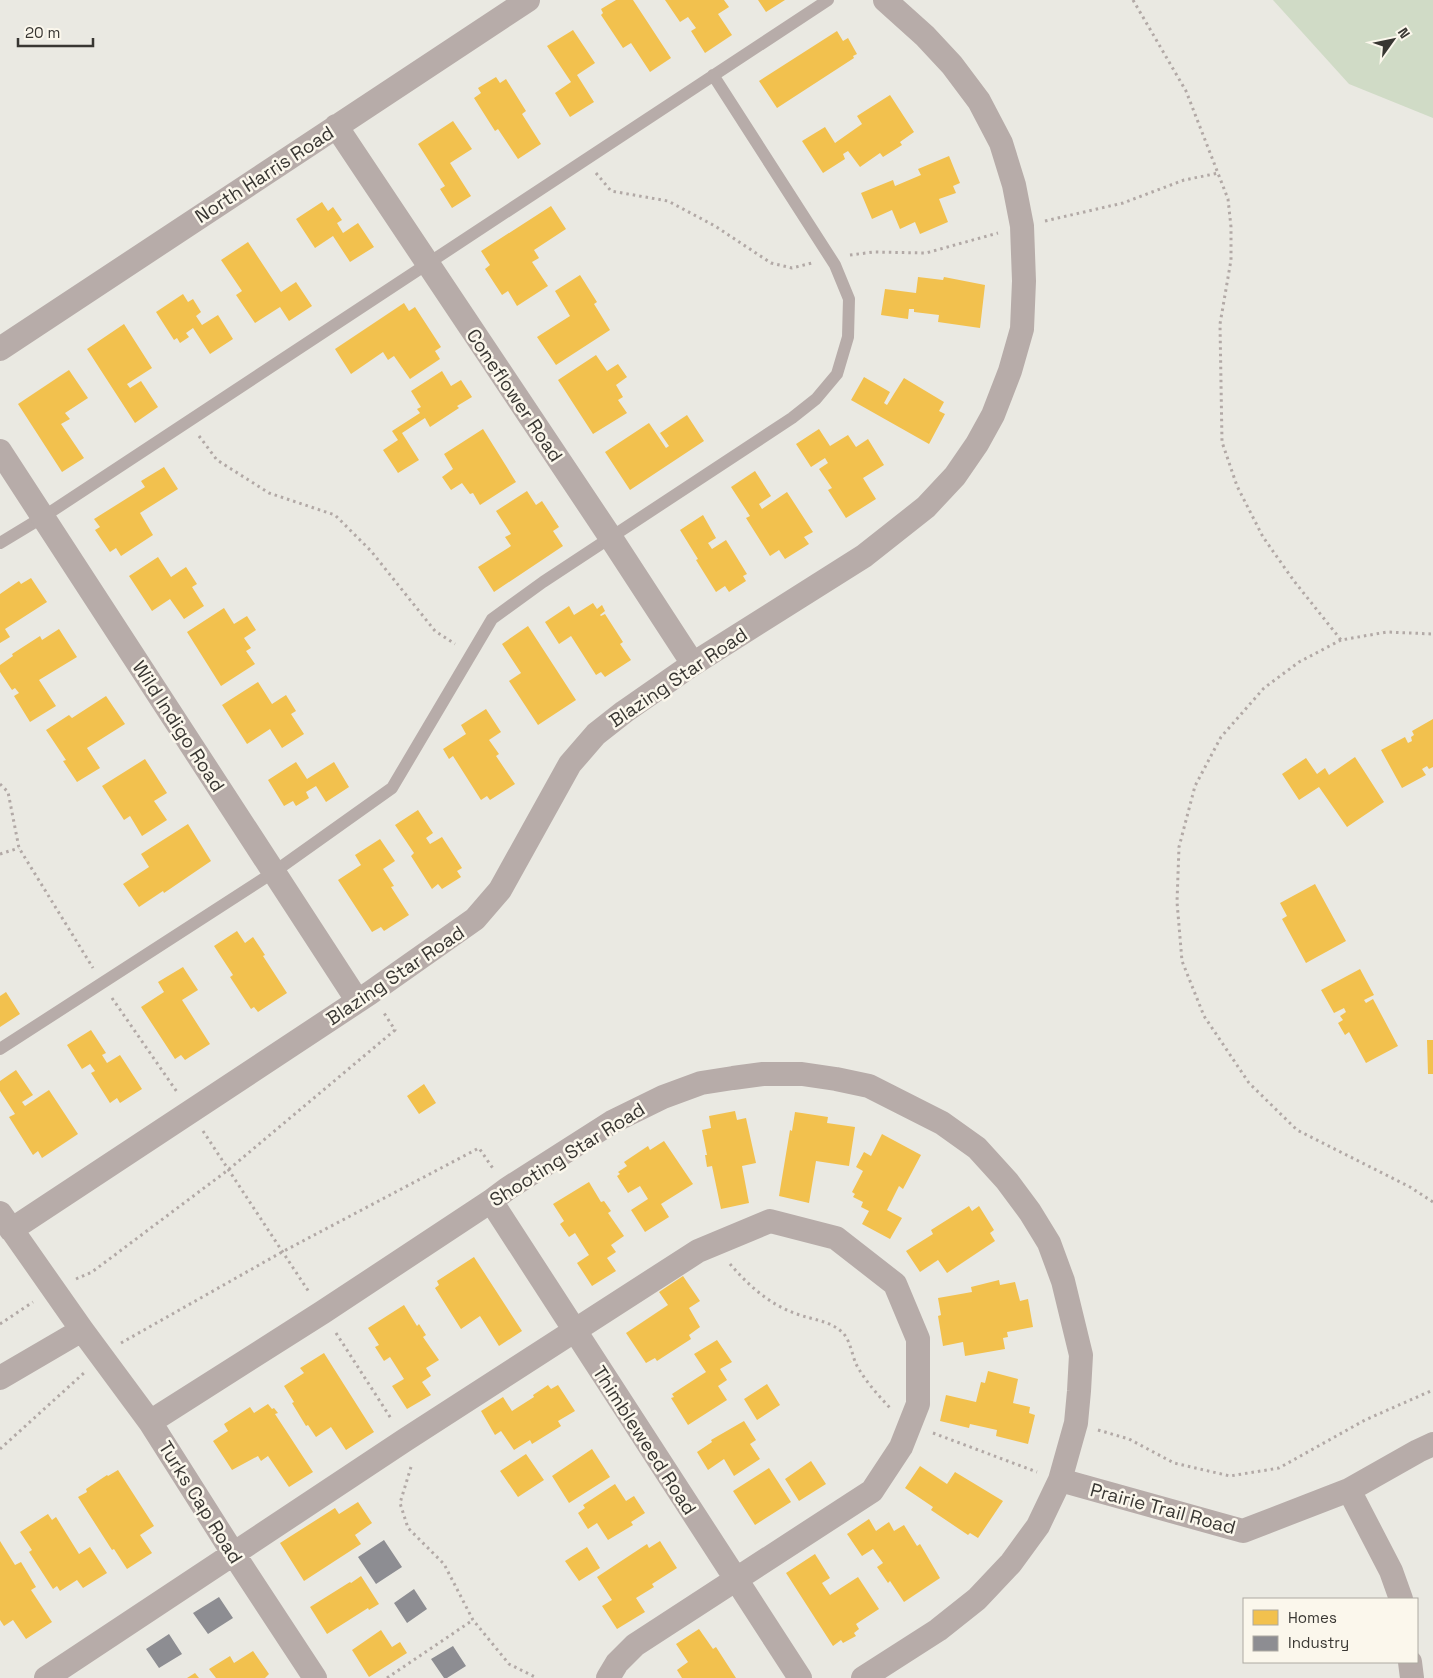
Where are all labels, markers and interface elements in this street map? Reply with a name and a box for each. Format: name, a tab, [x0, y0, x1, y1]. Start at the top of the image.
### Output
scale bar	[18, 15, 92, 47]
north arrow	[1368, 15, 1418, 65]
text: 20 m	[25, 23, 60, 42]
text: N	[1394, 24, 1414, 42]
street label: North Harris Road	[190, 120, 338, 229]
street label: Coneflower Road	[461, 324, 568, 467]
street label: Blazing Star Road	[604, 622, 752, 733]
street label: Wild Indigo Road	[127, 656, 230, 797]
street label: Blazing Star Road	[321, 920, 469, 1031]
street label: Shooting Star Road	[485, 1097, 650, 1212]
street label: Thimbleweed Road	[587, 1361, 702, 1520]
street label: Turks Cap Road	[153, 1436, 248, 1568]
street label: Prairie Trail Road	[1087, 1477, 1238, 1540]
legend	[1243, 1598, 1418, 1663]
text: Homes	[1288, 1608, 1337, 1627]
text: Industry	[1288, 1633, 1349, 1652]

